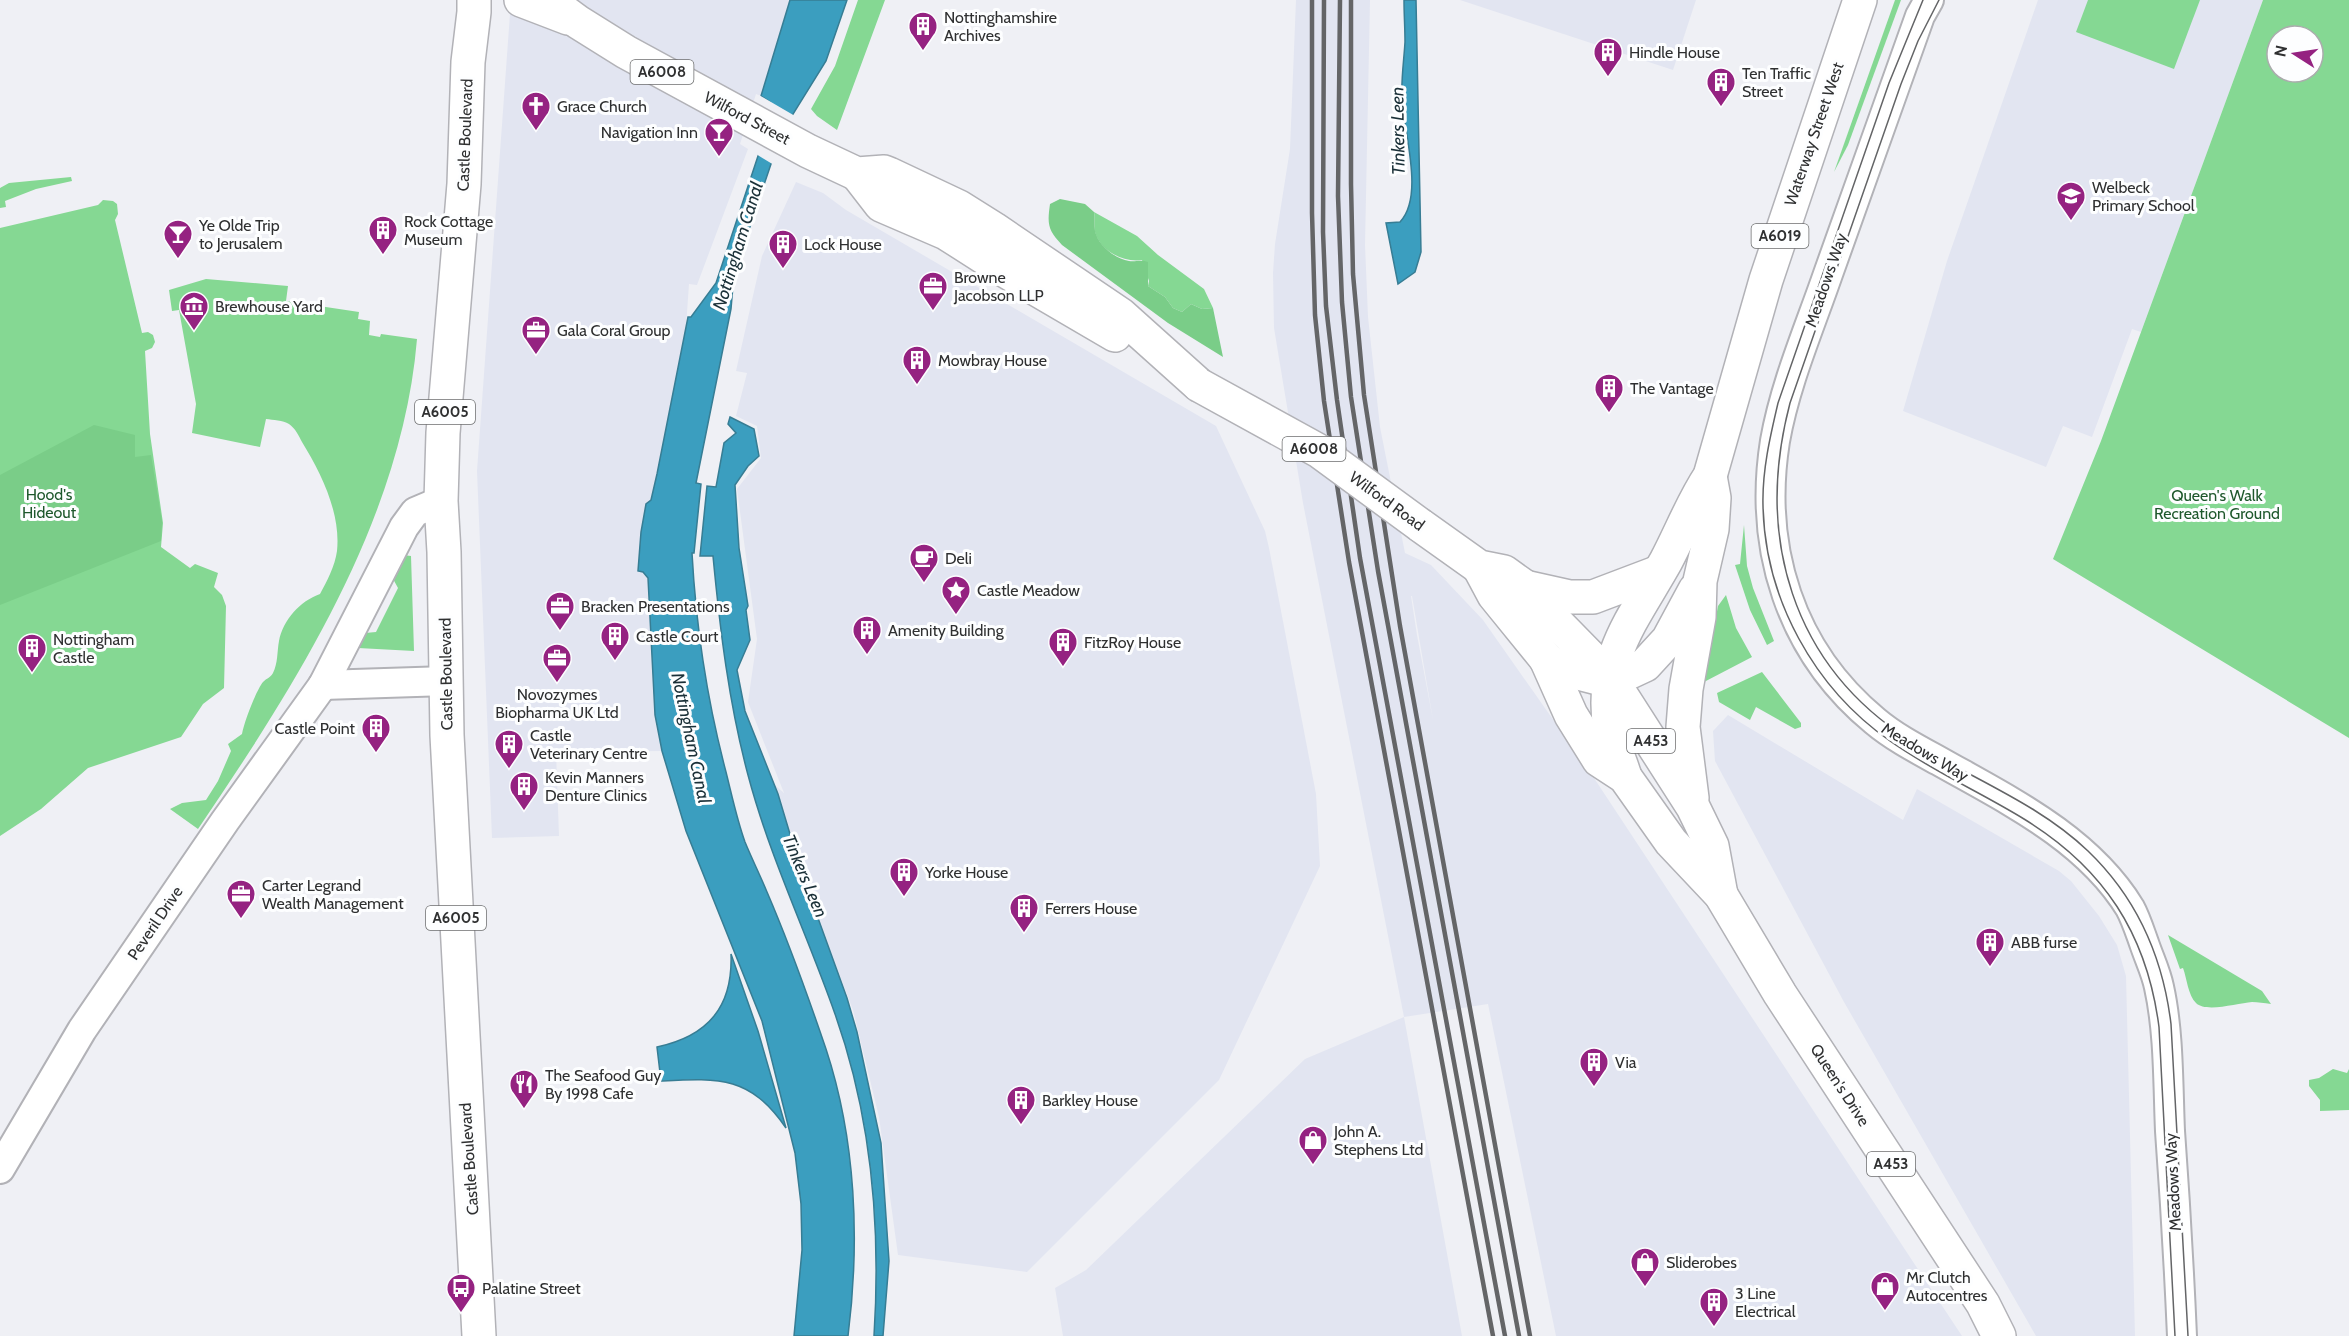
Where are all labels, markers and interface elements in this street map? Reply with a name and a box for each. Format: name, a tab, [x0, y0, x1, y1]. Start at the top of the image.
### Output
place label: Nottinghamshire Archives	[944, 8, 1057, 45]
building icon: Nottinghamshire Archives	[907, 10, 939, 52]
north arrow	[2265, 24, 2325, 84]
building icon: Hindle House	[1592, 36, 1624, 78]
place label: Hindle House	[1629, 43, 1720, 62]
text: N	[2270, 43, 2291, 58]
street label: Waterway Street West	[1781, 59, 1848, 208]
road number: A6008	[630, 60, 694, 84]
place label: Ten Traffic Street	[1742, 64, 1811, 101]
building icon: Ten Traffic Street	[1705, 66, 1737, 108]
street label: Castle Boulevard	[454, 78, 476, 192]
street label: Wilford Street	[701, 87, 794, 149]
water label: Tinkers Leen	[1386, 87, 1410, 175]
church icon: Grace Church	[520, 90, 552, 132]
place label: Grace Church	[557, 97, 647, 116]
bar icon: Navigation Inn	[703, 116, 735, 158]
place label: Navigation Inn	[601, 123, 698, 142]
water label: Nottingham Canal	[708, 178, 768, 313]
place label: Welbeck Primary School	[2092, 178, 2195, 215]
school or university icon: Welbeck Primary School	[2055, 180, 2087, 222]
place label: Rock Cottage Museum	[404, 212, 493, 249]
building icon: Rock Cottage Museum	[367, 214, 399, 256]
place label: Ye Olde Trip to Jerusalem	[198, 216, 282, 253]
bar icon: Ye Olde Trip to Jerusalem	[162, 218, 194, 260]
road number: A6019	[1752, 224, 1808, 248]
building icon: Lock House	[767, 228, 799, 270]
street label: Meadows Way	[1801, 231, 1851, 329]
place label: Lock House	[804, 235, 882, 254]
place label: Browne Jacobson LLP	[953, 268, 1044, 305]
office icon: Browne Jacobson LLP	[917, 270, 949, 312]
museum icon: Brewhouse Yard	[178, 290, 210, 332]
place label: Brewhouse Yard	[215, 297, 323, 316]
office icon: Gala Coral Group	[520, 314, 552, 356]
place label: Gala Coral Group	[557, 321, 671, 340]
building icon: Mowbray House	[901, 344, 933, 386]
place label: Mowbray House	[938, 351, 1047, 370]
building icon: The Vantage	[1593, 372, 1625, 414]
place label: The Vantage	[1630, 379, 1714, 398]
road number: A6005	[415, 400, 475, 424]
road number: A6008	[1282, 437, 1346, 461]
street label: Wilford Road	[1346, 467, 1428, 535]
park label: Hood's Hideout	[22, 485, 77, 522]
park label: Queen's Walk Recreation Ground	[2154, 486, 2280, 523]
cafe icon: Deli	[908, 542, 940, 584]
place label: Deli	[945, 549, 972, 568]
place icon: Castle Meadow	[940, 574, 972, 616]
place label: Castle Meadow	[977, 581, 1080, 600]
office icon: Bracken Presentations	[544, 590, 576, 632]
place label: Bracken Presentations	[581, 597, 730, 616]
building icon: Amenity Building	[851, 614, 883, 656]
street label: Castle Boulevard	[436, 617, 456, 731]
building icon: Castle Court	[599, 620, 631, 662]
place label: Amenity Building	[888, 621, 1005, 640]
building icon: FitzRoy House	[1047, 626, 1079, 668]
place label: Castle Court	[636, 627, 719, 646]
place label: Nottingham Castle	[53, 630, 134, 667]
building icon: Nottingham Castle	[16, 632, 48, 674]
place label: FitzRoy House	[1084, 633, 1181, 652]
office icon: Novozymes Biopharma UK Ltd	[541, 642, 573, 684]
water label: Nottingham Canal	[666, 671, 716, 806]
place label: Novozymes Biopharma UK Ltd	[495, 685, 619, 722]
building icon: Castle Point	[360, 712, 392, 754]
place label: Castle Point	[275, 719, 356, 738]
street label: Meadows Way	[1878, 719, 1972, 785]
place label: Castle Veterinary Centre	[530, 726, 647, 763]
building icon: Castle Veterinary Centre	[493, 728, 525, 770]
road number: A453	[1627, 729, 1675, 753]
place label: Kevin Manners Denture Clinics	[545, 768, 648, 805]
building icon: Kevin Manners Denture Clinics	[508, 770, 540, 812]
water label: Tinkers Leen	[778, 831, 832, 921]
building icon: Yorke House	[888, 856, 920, 898]
place label: Yorke House	[924, 863, 1008, 882]
place label: Carter Legrand Wealth Management	[262, 876, 404, 913]
office icon: Carter Legrand Wealth Management	[225, 878, 257, 920]
street label: Peveril Drive	[123, 883, 187, 963]
building icon: Ferrers House	[1008, 892, 1040, 934]
place label: Ferrers House	[1045, 899, 1137, 918]
road number: A6005	[426, 906, 486, 930]
building icon: ABB furse	[1974, 926, 2006, 968]
place label: ABB furse	[2011, 933, 2077, 952]
street label: Queen's Drive	[1806, 1040, 1874, 1130]
building icon: Via	[1578, 1046, 1610, 1088]
place label: Via	[1615, 1053, 1637, 1072]
place label: The Seafood Guy By 1998 Cafe	[545, 1066, 661, 1103]
restaurant icon: The Seafood Guy By 1998 Cafe	[508, 1068, 540, 1110]
building icon: Barkley House	[1005, 1084, 1037, 1126]
place label: Barkley House	[1042, 1091, 1138, 1110]
street label: Castle Boulevard	[456, 1102, 482, 1216]
place label: John A. Stephens Ltd	[1333, 1122, 1423, 1159]
shop icon: John A. Stephens Ltd	[1297, 1124, 1329, 1166]
street label: Meadows Way	[2161, 1133, 2185, 1231]
road number: A453	[1867, 1152, 1915, 1176]
shop icon: Sliderobes	[1629, 1246, 1661, 1288]
place label: Sliderobes	[1666, 1253, 1737, 1272]
place label: Mr Clutch Autocentres	[1906, 1268, 1988, 1305]
shop icon: Mr Clutch Autocentres	[1869, 1270, 1901, 1312]
bus stop icon: Palatine Street	[445, 1272, 477, 1314]
place label: Palatine Street	[482, 1279, 581, 1298]
place label: 3 Line Electrical	[1735, 1284, 1796, 1321]
building icon: 3 Line Electrical	[1698, 1286, 1730, 1328]

